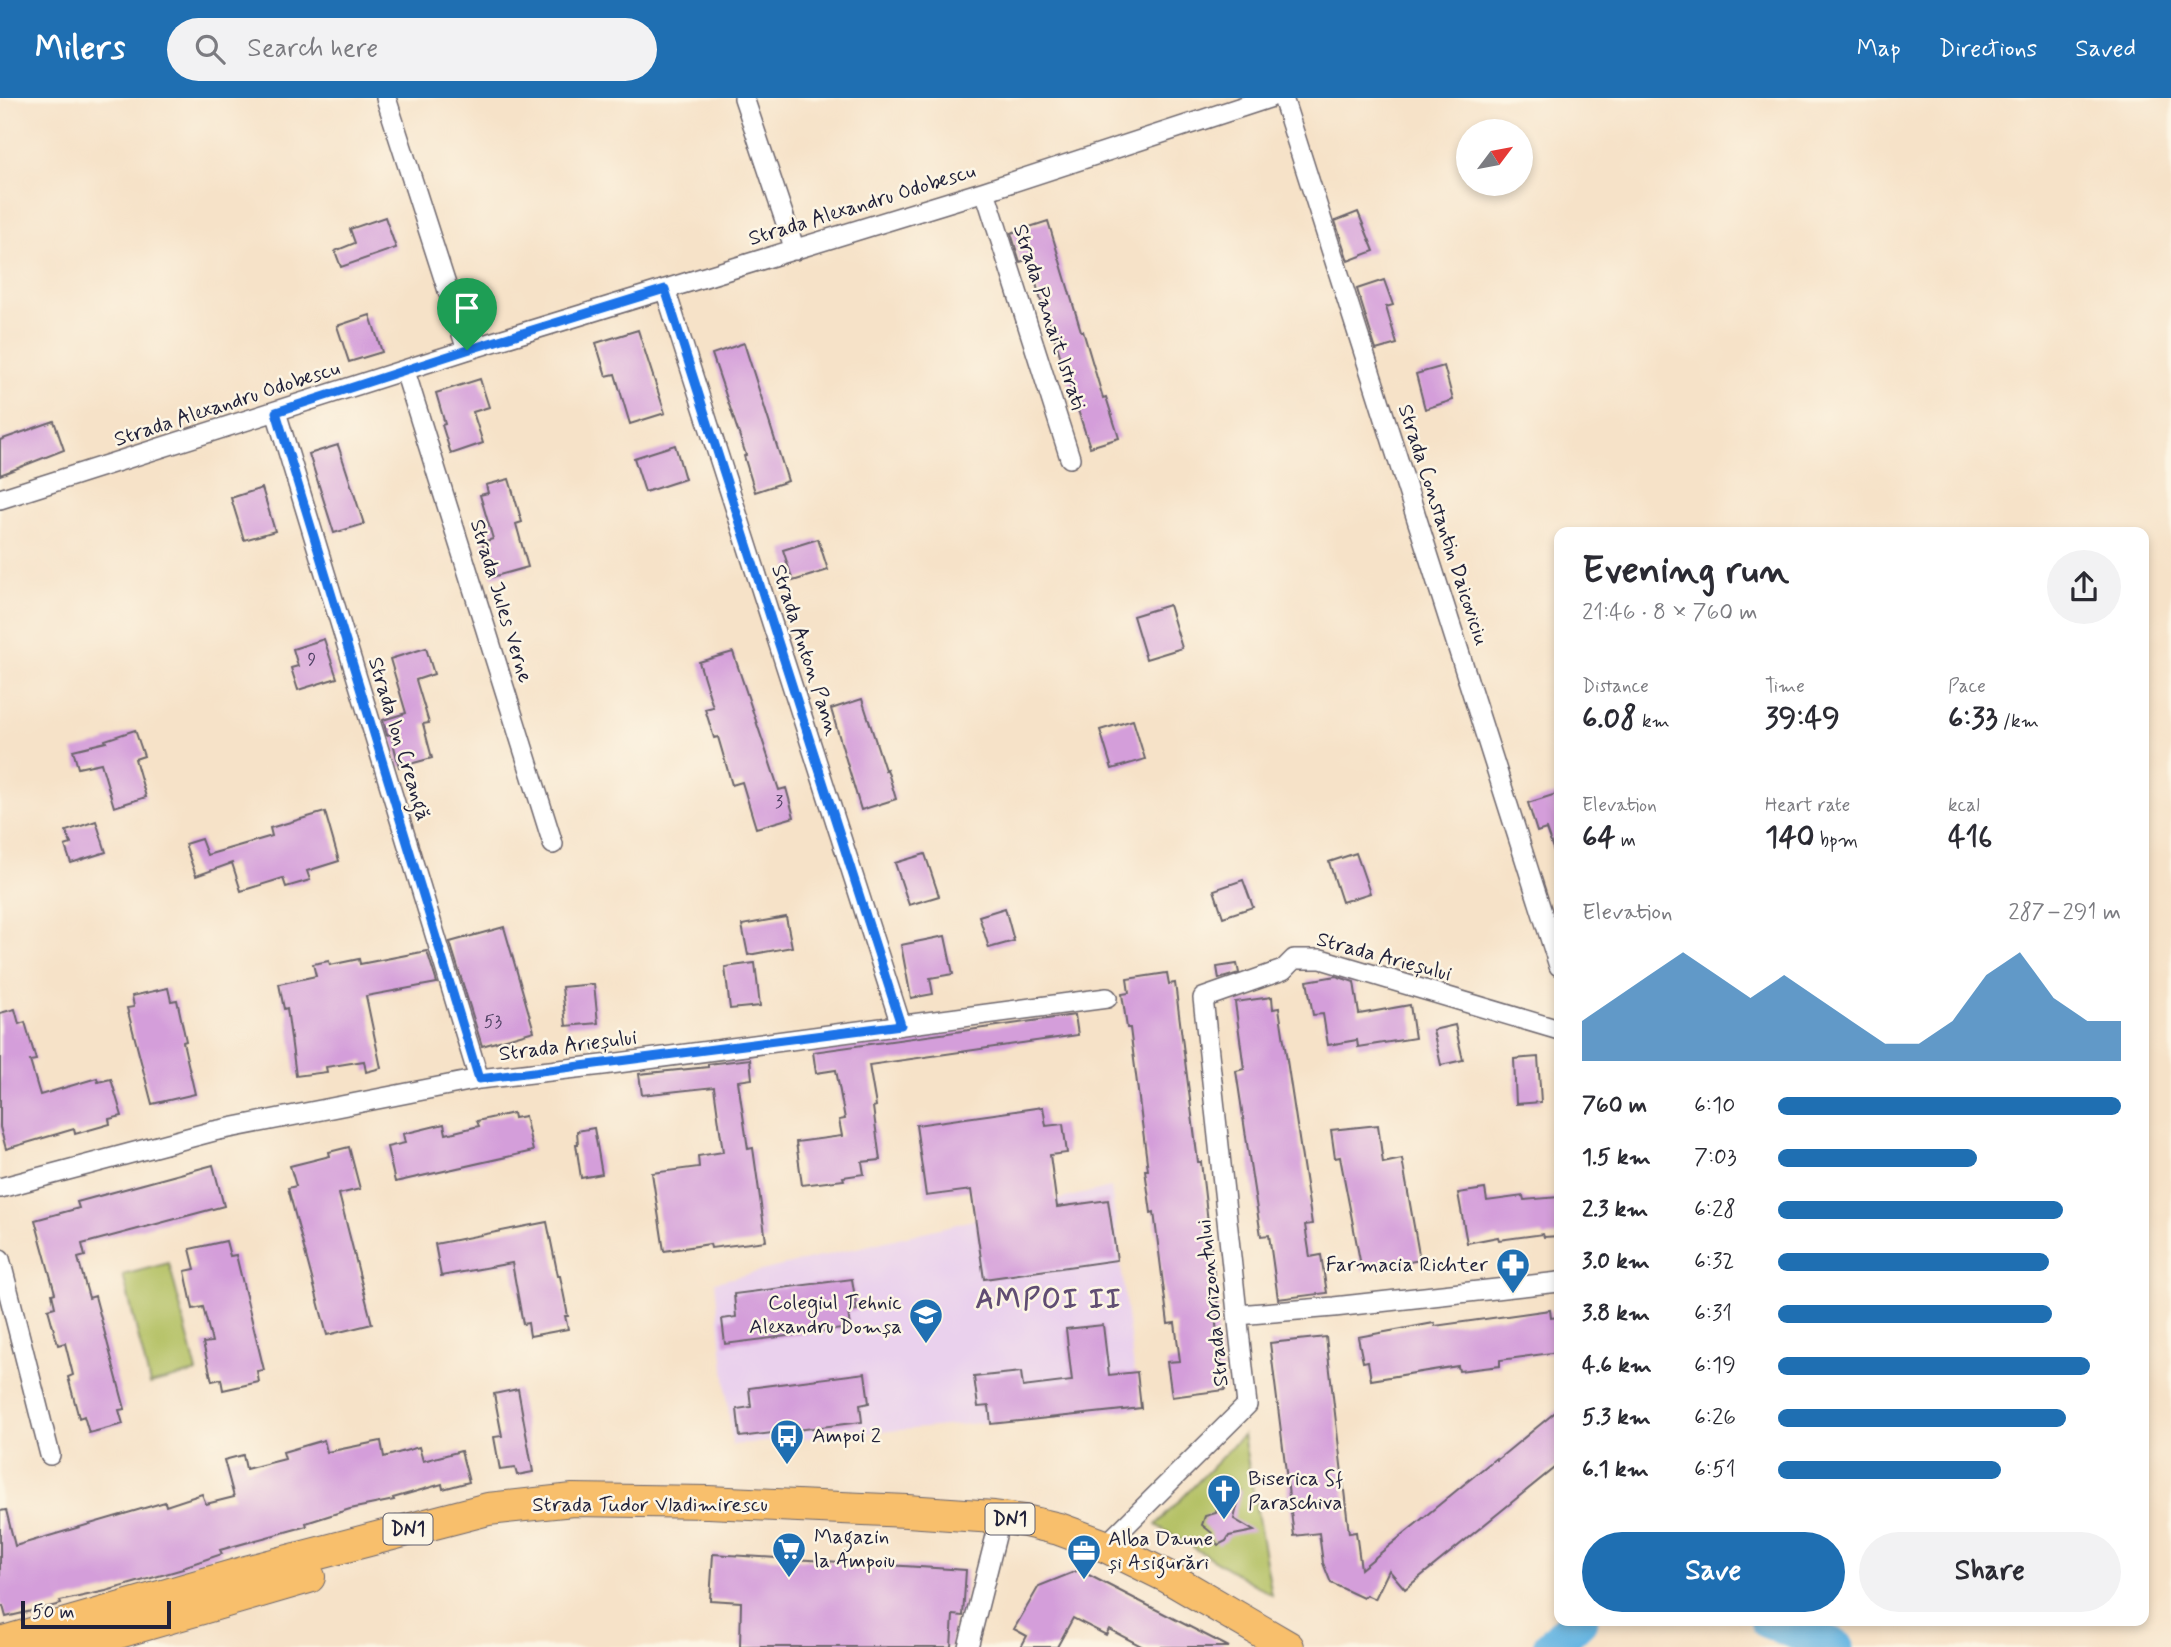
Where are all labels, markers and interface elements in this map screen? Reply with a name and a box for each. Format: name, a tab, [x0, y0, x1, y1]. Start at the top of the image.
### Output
search box	[167, 18, 657, 81]
text: Milers	[35, 27, 125, 71]
icon: search	[191, 30, 229, 68]
text: Search here	[247, 32, 378, 66]
text: Map	[1857, 34, 1901, 65]
text: Directions	[1939, 34, 2037, 65]
text: Saved	[2075, 34, 2136, 65]
north arrow	[1456, 119, 1533, 196]
map controls	[1456, 119, 1533, 196]
street label: Strada Alexandru Odobescu	[745, 157, 979, 253]
street label: Strada Panait Istrati	[1006, 221, 1092, 413]
pin	[437, 278, 497, 350]
icon: arrive	[448, 289, 486, 327]
street label: Strada Alexandru Odobescu	[110, 354, 344, 454]
street label: Strada Constantin Daicoviciu	[1391, 401, 1495, 649]
street label: Strada Jules Verne	[463, 516, 539, 686]
text: Evening run	[1582, 547, 1789, 596]
button: share	[2047, 550, 2121, 624]
street label: Strada Anton Pann	[764, 561, 846, 740]
text: 21:46 · 8 × 760 m	[1582, 598, 1758, 628]
house number: 9	[308, 648, 317, 672]
street label: Strada Ion Creangă	[359, 654, 437, 825]
text: Distance	[1582, 674, 1649, 699]
text: Time	[1765, 674, 1805, 699]
text: Pace	[1948, 674, 1986, 699]
text: 6.08	[1582, 699, 1637, 738]
text: 39:49	[1765, 699, 1840, 738]
text: 6:33	[1948, 699, 1998, 738]
text: km	[1637, 709, 1670, 734]
text: /km	[1998, 709, 2039, 734]
house number: 3	[775, 790, 783, 814]
text: Elevation	[1582, 793, 1657, 818]
text: Heart rate	[1765, 793, 1850, 818]
text: kcal	[1948, 793, 1980, 818]
text: 64	[1582, 818, 1616, 857]
text: 140	[1765, 818, 1815, 857]
text: 416	[1948, 818, 1993, 857]
text: m	[1616, 828, 1636, 853]
text: bpm	[1815, 828, 1858, 853]
text: Elevation	[1582, 898, 1673, 928]
text: 287–291 m	[2008, 898, 2121, 928]
street label: Strada Arieșului	[1313, 926, 1455, 989]
house number: 53	[484, 1010, 503, 1034]
street label: Strada Arieșului	[497, 1024, 639, 1068]
text: 760 m	[1582, 1091, 1647, 1121]
text: 6:10	[1694, 1091, 1735, 1121]
text: 1.5 km	[1582, 1143, 1651, 1173]
text: 7:03	[1694, 1143, 1737, 1173]
text: 2.3 km	[1582, 1195, 1648, 1225]
text: 6:28	[1694, 1195, 1736, 1225]
street label: Strada Orizontului	[1190, 1218, 1236, 1388]
pharmacy icon: Farmacia Richter	[1494, 1246, 1532, 1295]
text: 3.0 km	[1582, 1247, 1650, 1277]
text: 6:32	[1694, 1247, 1734, 1277]
place label: Farmacia Richter	[1326, 1251, 1488, 1279]
district label: AMPOI II	[975, 1282, 1123, 1319]
place label: Colegiul Tehnic Alexandru Domșa	[749, 1289, 902, 1341]
school or university icon: Colegiul Tehnic Alexandru Domșa	[907, 1296, 945, 1345]
text: 3.8 km	[1582, 1299, 1650, 1329]
text: 6:31	[1694, 1299, 1732, 1329]
text: 4.6 km	[1582, 1351, 1652, 1381]
text: 6:19	[1694, 1351, 1736, 1381]
text: 5.3 km	[1582, 1403, 1651, 1433]
text: 6:26	[1694, 1403, 1736, 1433]
bus stop icon: Ampoi 2	[768, 1417, 806, 1466]
place label: Ampoi 2	[812, 1422, 881, 1450]
text: 6.1 km	[1582, 1455, 1649, 1485]
text: 6:51	[1694, 1455, 1736, 1485]
place label: Biserica Sf Paraschiva	[1248, 1465, 1343, 1517]
church icon: Biserica Sf Paraschiva	[1205, 1472, 1243, 1521]
street label: Strada Tudor Vladimirescu	[532, 1491, 768, 1519]
road number: DN1	[986, 1504, 1034, 1534]
road number: DN1	[384, 1513, 432, 1544]
place label: Magazin la Ampoiu	[814, 1523, 895, 1575]
place label: Alba Daune și Asigurări	[1108, 1525, 1213, 1579]
supermarket icon: Magazin la Ampoiu	[770, 1530, 808, 1579]
office icon: Alba Daune și Asigurări	[1065, 1532, 1103, 1581]
button: Save	[1582, 1532, 1845, 1612]
button: Share	[1859, 1532, 2121, 1612]
scale bar	[21, 1598, 172, 1630]
text: 50 m	[32, 1600, 75, 1625]

